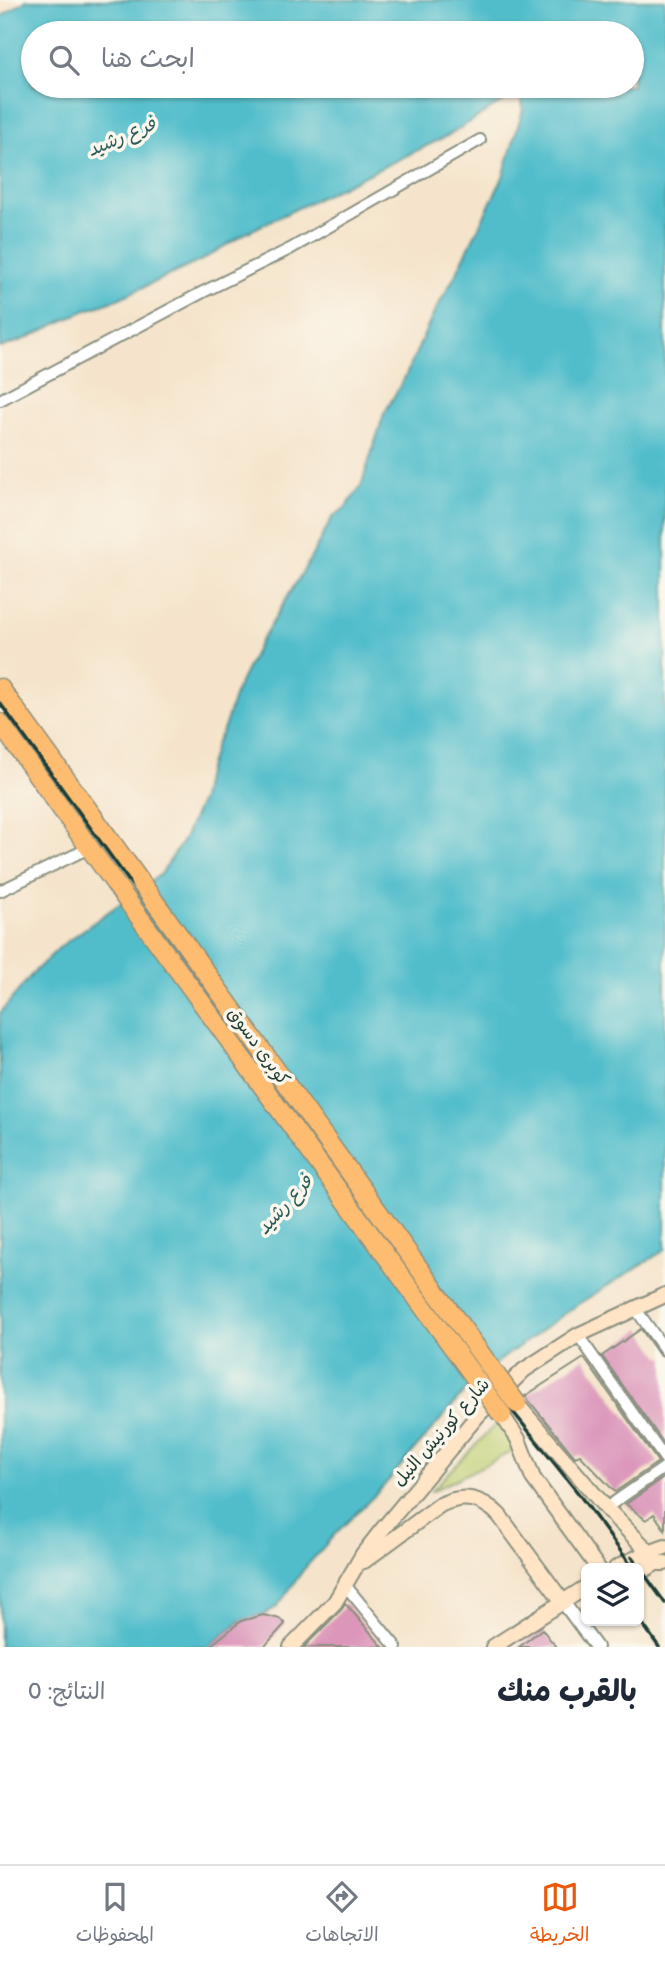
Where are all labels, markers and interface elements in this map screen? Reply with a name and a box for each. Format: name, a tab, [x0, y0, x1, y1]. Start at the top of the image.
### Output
search box	[21, 21, 644, 98]
icon: search	[45, 41, 83, 79]
text: ابحث هنا	[101, 44, 195, 75]
water label: فرع رشيد	[84, 112, 161, 163]
street label: كوبرى دسوق	[222, 1003, 294, 1090]
water label: فرع رشيد	[252, 1170, 319, 1240]
street label: شارع كورنيش النيل	[389, 1374, 495, 1491]
map controls	[581, 1563, 644, 1626]
button: layers	[581, 1563, 644, 1626]
text: بالقرب منك	[497, 1674, 637, 1710]
text: النتائج: 0	[28, 1678, 105, 1706]
tab: المحفوظات	[76, 1878, 154, 1951]
tab: الاتجاهات	[305, 1878, 379, 1951]
tab: الخريطة	[530, 1878, 589, 1951]

